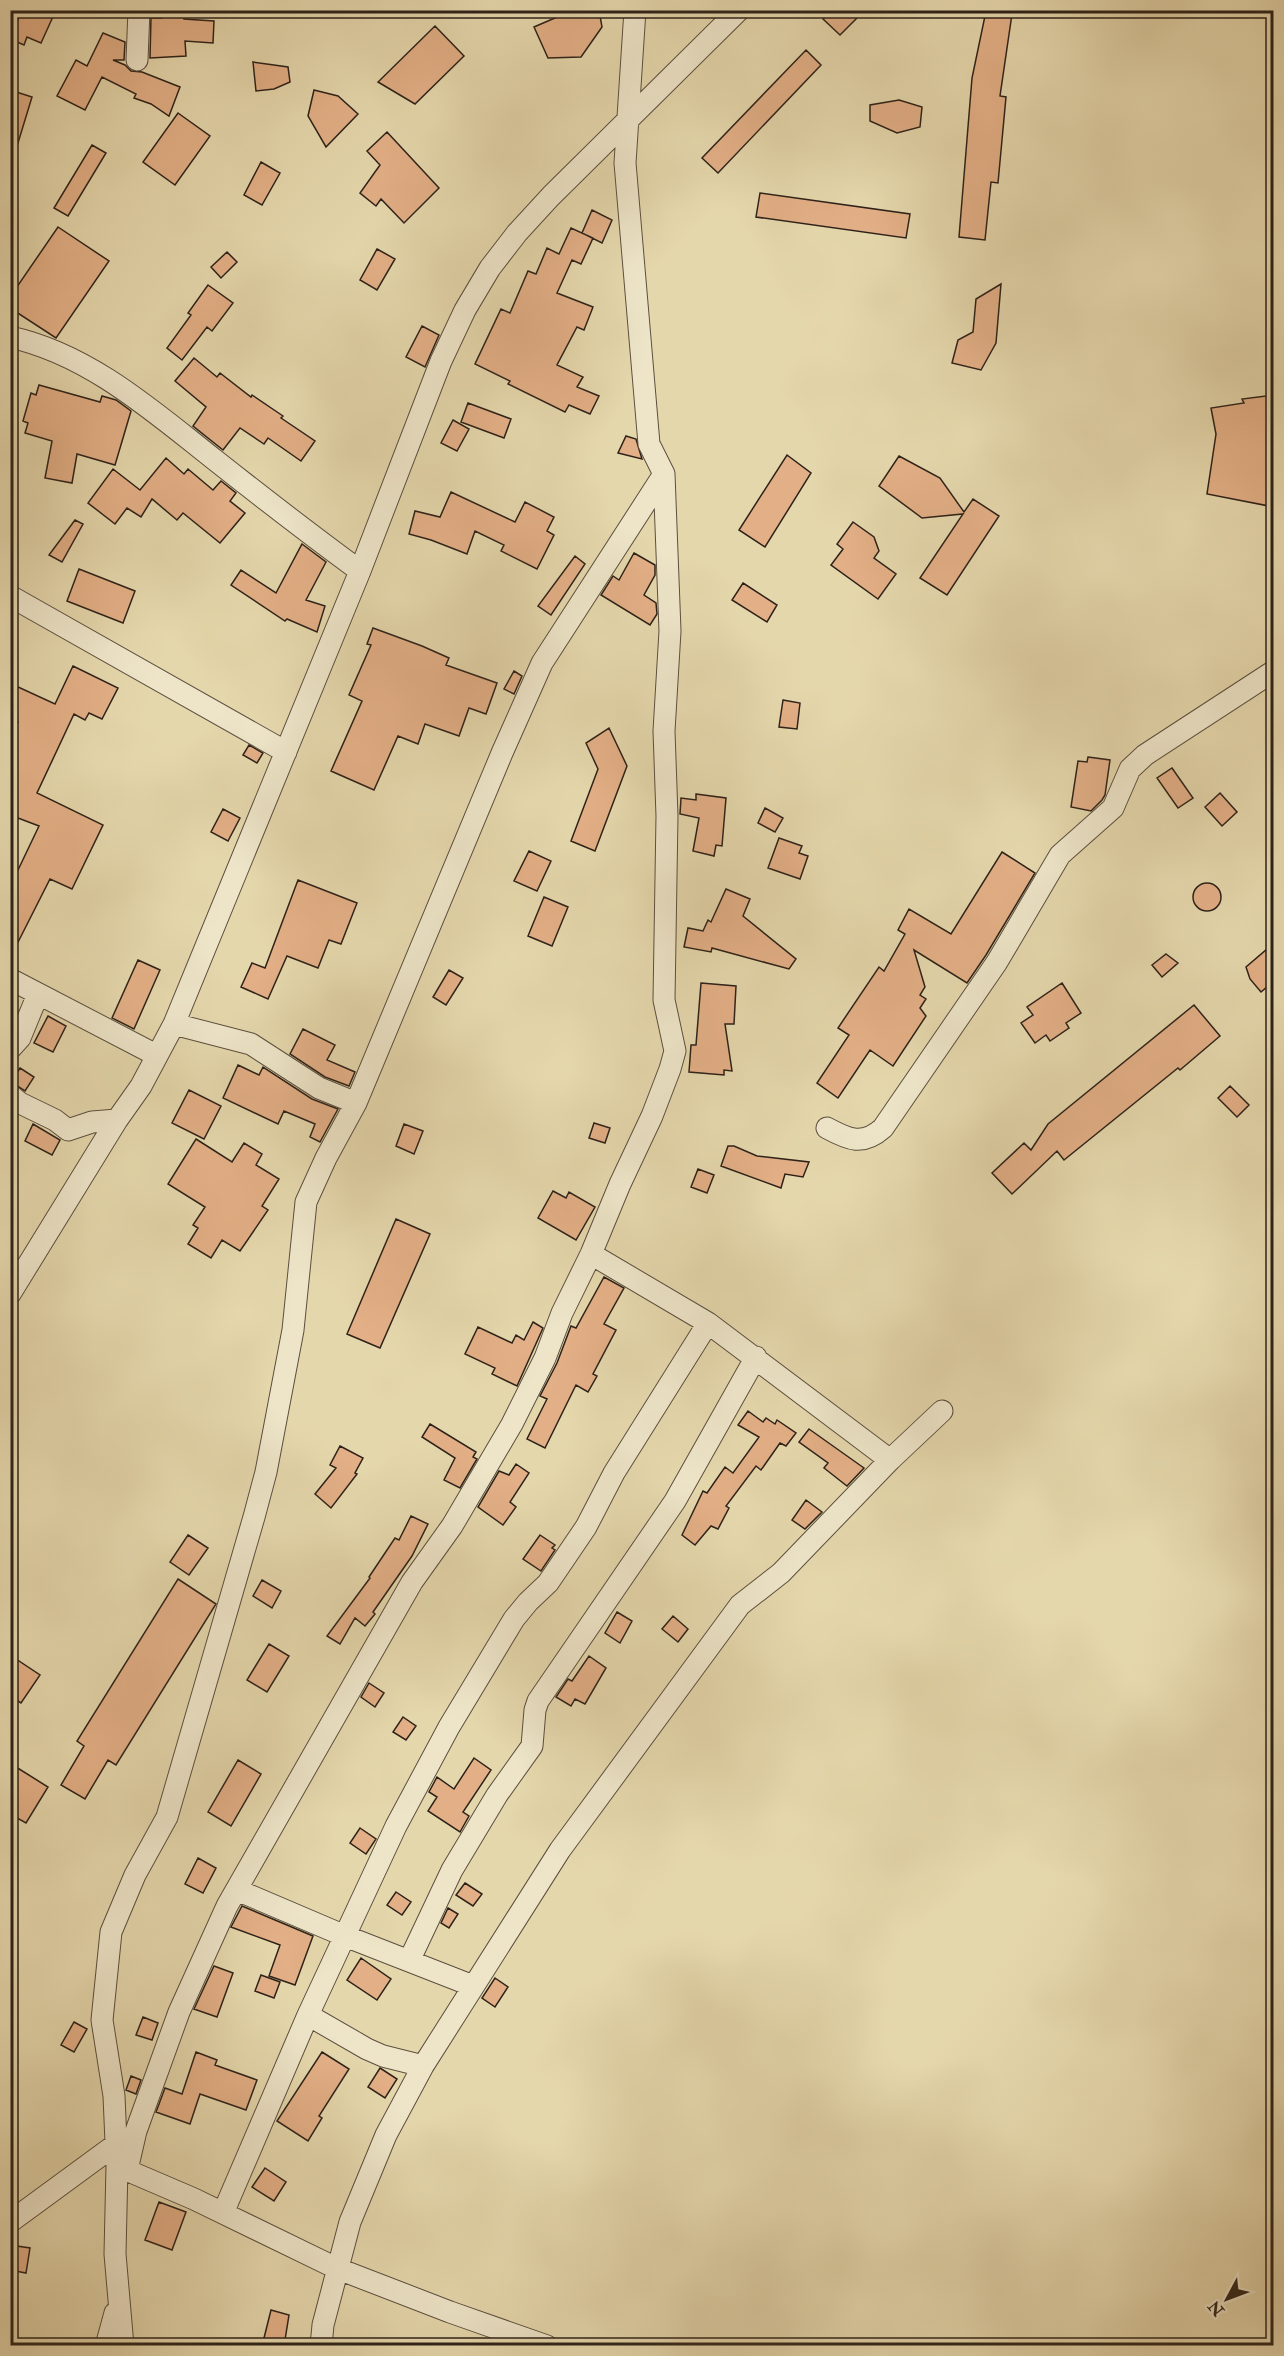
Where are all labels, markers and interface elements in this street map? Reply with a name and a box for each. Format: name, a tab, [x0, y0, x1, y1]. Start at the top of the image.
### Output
north arrow	[1197, 2269, 1257, 2329]
text: N	[1204, 2296, 1229, 2321]

